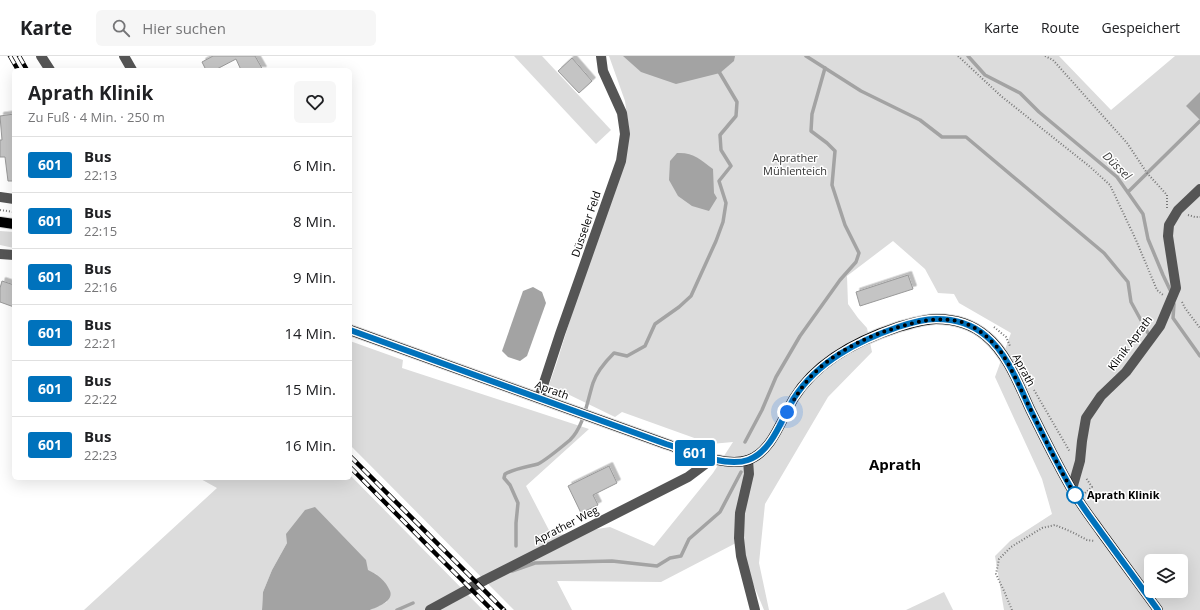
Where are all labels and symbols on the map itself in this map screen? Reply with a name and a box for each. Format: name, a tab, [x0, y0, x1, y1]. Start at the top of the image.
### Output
water label: Düssel	[1099, 148, 1136, 184]
park label: Aprather Mühlenteich	[763, 150, 827, 178]
street label: Düsseler Feld	[567, 189, 604, 259]
street label: Klinik Aprath	[1104, 312, 1155, 373]
street label: Aprath	[1010, 351, 1039, 389]
street label: Aprath	[533, 377, 571, 403]
your location	[777, 402, 797, 422]
line badge: 601	[672, 440, 718, 466]
district label: Aprath	[869, 454, 921, 474]
marker: Aprath Klinik	[1066, 486, 1084, 504]
place label: Aprath Klinik	[1087, 487, 1160, 502]
street label: Aprather Weg	[531, 502, 601, 547]

